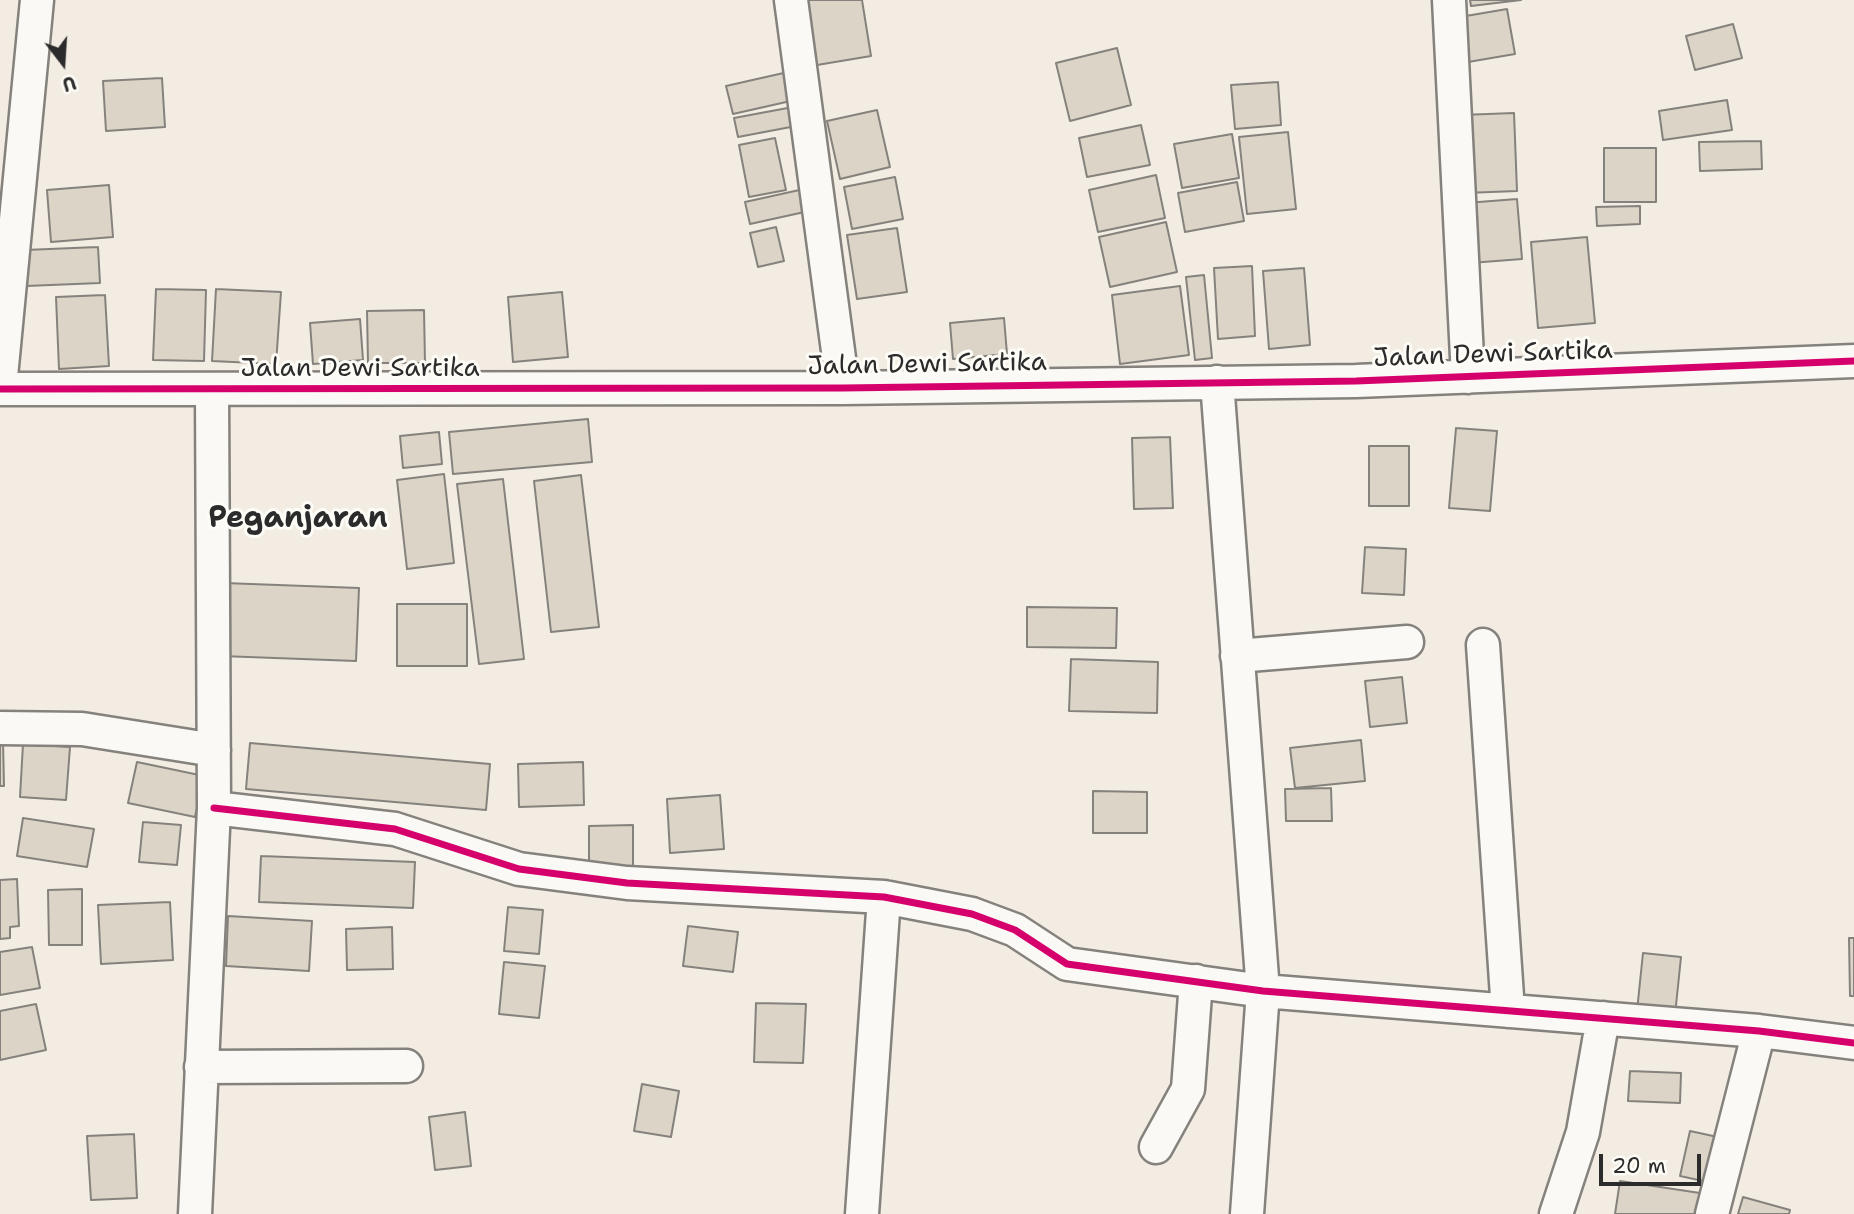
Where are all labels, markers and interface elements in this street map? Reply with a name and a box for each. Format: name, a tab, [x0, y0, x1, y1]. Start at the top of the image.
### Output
north arrow	[28, 28, 98, 98]
text: U	[59, 70, 79, 97]
street label: Jalan Dewi Sartika	[1373, 335, 1613, 375]
street label: Jalan Dewi Sartika	[807, 347, 1047, 383]
street label: Jalan Dewi Sartika	[240, 353, 480, 385]
district label: Peganjaran	[208, 501, 388, 537]
scale bar	[1602, 1140, 1703, 1184]
text: 20 m	[1612, 1152, 1666, 1180]

